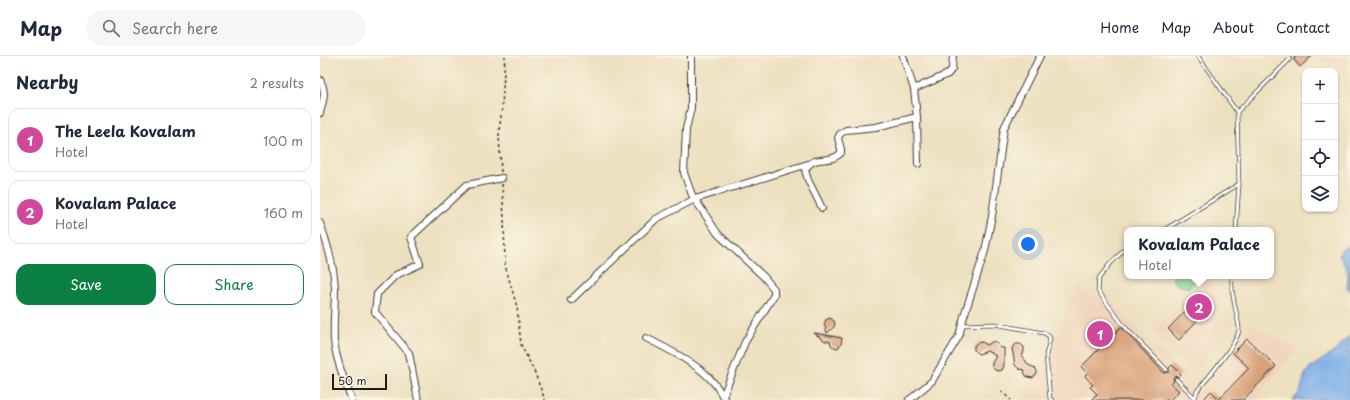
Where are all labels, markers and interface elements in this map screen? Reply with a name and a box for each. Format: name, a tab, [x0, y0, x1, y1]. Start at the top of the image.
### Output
search box	[86, 10, 366, 46]
text: Map	[20, 14, 62, 42]
text: Search here	[132, 16, 218, 39]
icon: search	[100, 17, 122, 39]
text: Home	[1100, 17, 1139, 38]
text: Map	[1161, 17, 1191, 38]
text: About	[1213, 17, 1254, 38]
text: Contact	[1276, 17, 1330, 38]
map controls	[1302, 68, 1338, 212]
button: +	[1302, 68, 1338, 104]
text: Nearby	[16, 69, 78, 95]
text: 2 results	[250, 73, 304, 92]
button: −	[1302, 104, 1338, 140]
text: The Leela Kovalam	[55, 119, 196, 142]
text: 1	[27, 131, 33, 150]
text: 100 m	[263, 131, 303, 150]
button: locate	[1302, 140, 1338, 176]
text: Hotel	[55, 142, 88, 161]
button: layers	[1302, 176, 1338, 212]
text: Kovalam Palace	[55, 191, 176, 214]
text: 2	[25, 203, 35, 222]
text: 160 m	[264, 203, 303, 222]
text: Hotel	[55, 214, 88, 233]
popup	[1124, 227, 1274, 279]
text: Kovalam Palace	[1138, 232, 1260, 255]
your location	[1018, 234, 1038, 254]
text: Hotel	[1138, 255, 1171, 274]
button: Save	[16, 264, 156, 305]
button: Share	[164, 264, 304, 305]
pin: 2	[1186, 292, 1212, 322]
pin: 1	[1087, 319, 1113, 349]
scale bar	[332, 372, 387, 391]
text: 50 m	[338, 372, 367, 389]

